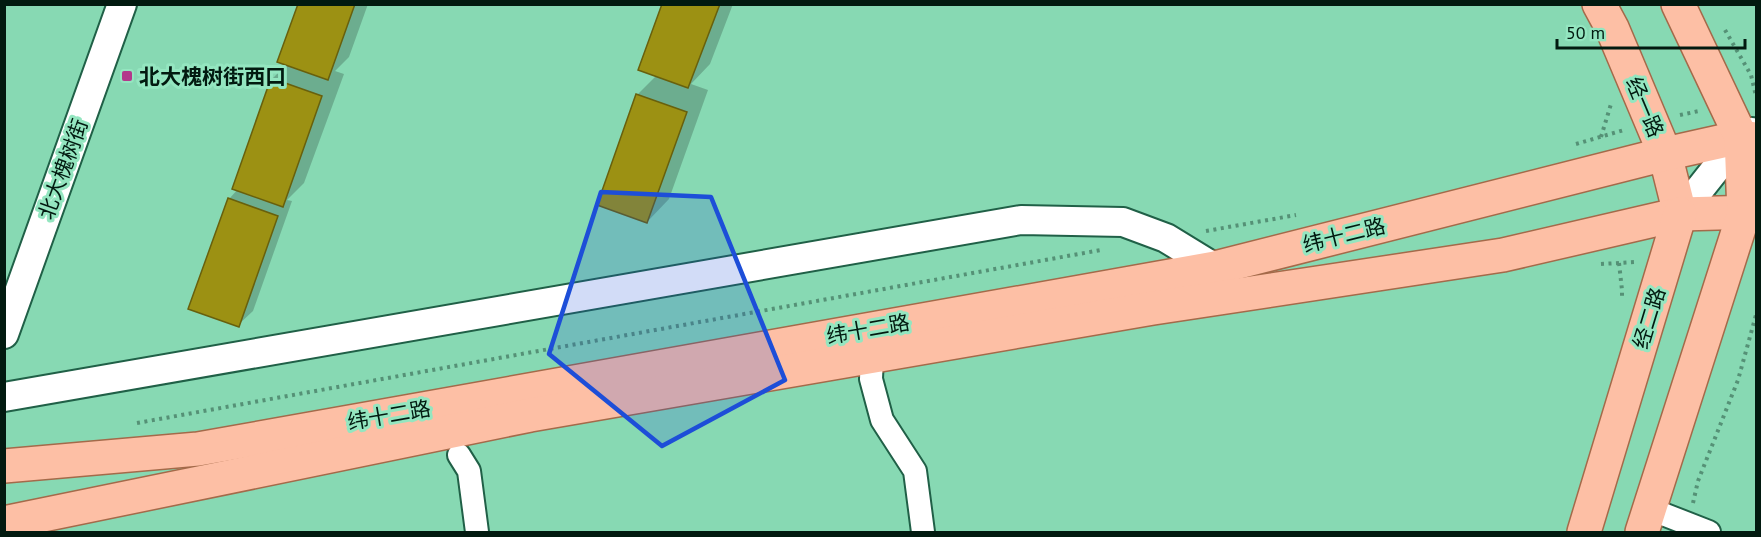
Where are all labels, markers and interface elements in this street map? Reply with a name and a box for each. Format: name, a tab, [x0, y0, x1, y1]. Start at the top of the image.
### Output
scale bar	[1557, 12, 1744, 50]
text: 50 m	[1566, 21, 1605, 44]
place label: 北大槐树街西口	[139, 63, 286, 90]
marker: 北大槐树街西口	[120, 69, 134, 83]
street label: 经一路	[1620, 73, 1670, 141]
street label: 北大槐树街	[32, 115, 94, 223]
street label: 纬十二路	[1300, 212, 1388, 258]
street label: 经二路	[1627, 284, 1671, 352]
street label: 纬十二路	[824, 308, 912, 350]
street label: 纬十二路	[345, 394, 433, 436]

